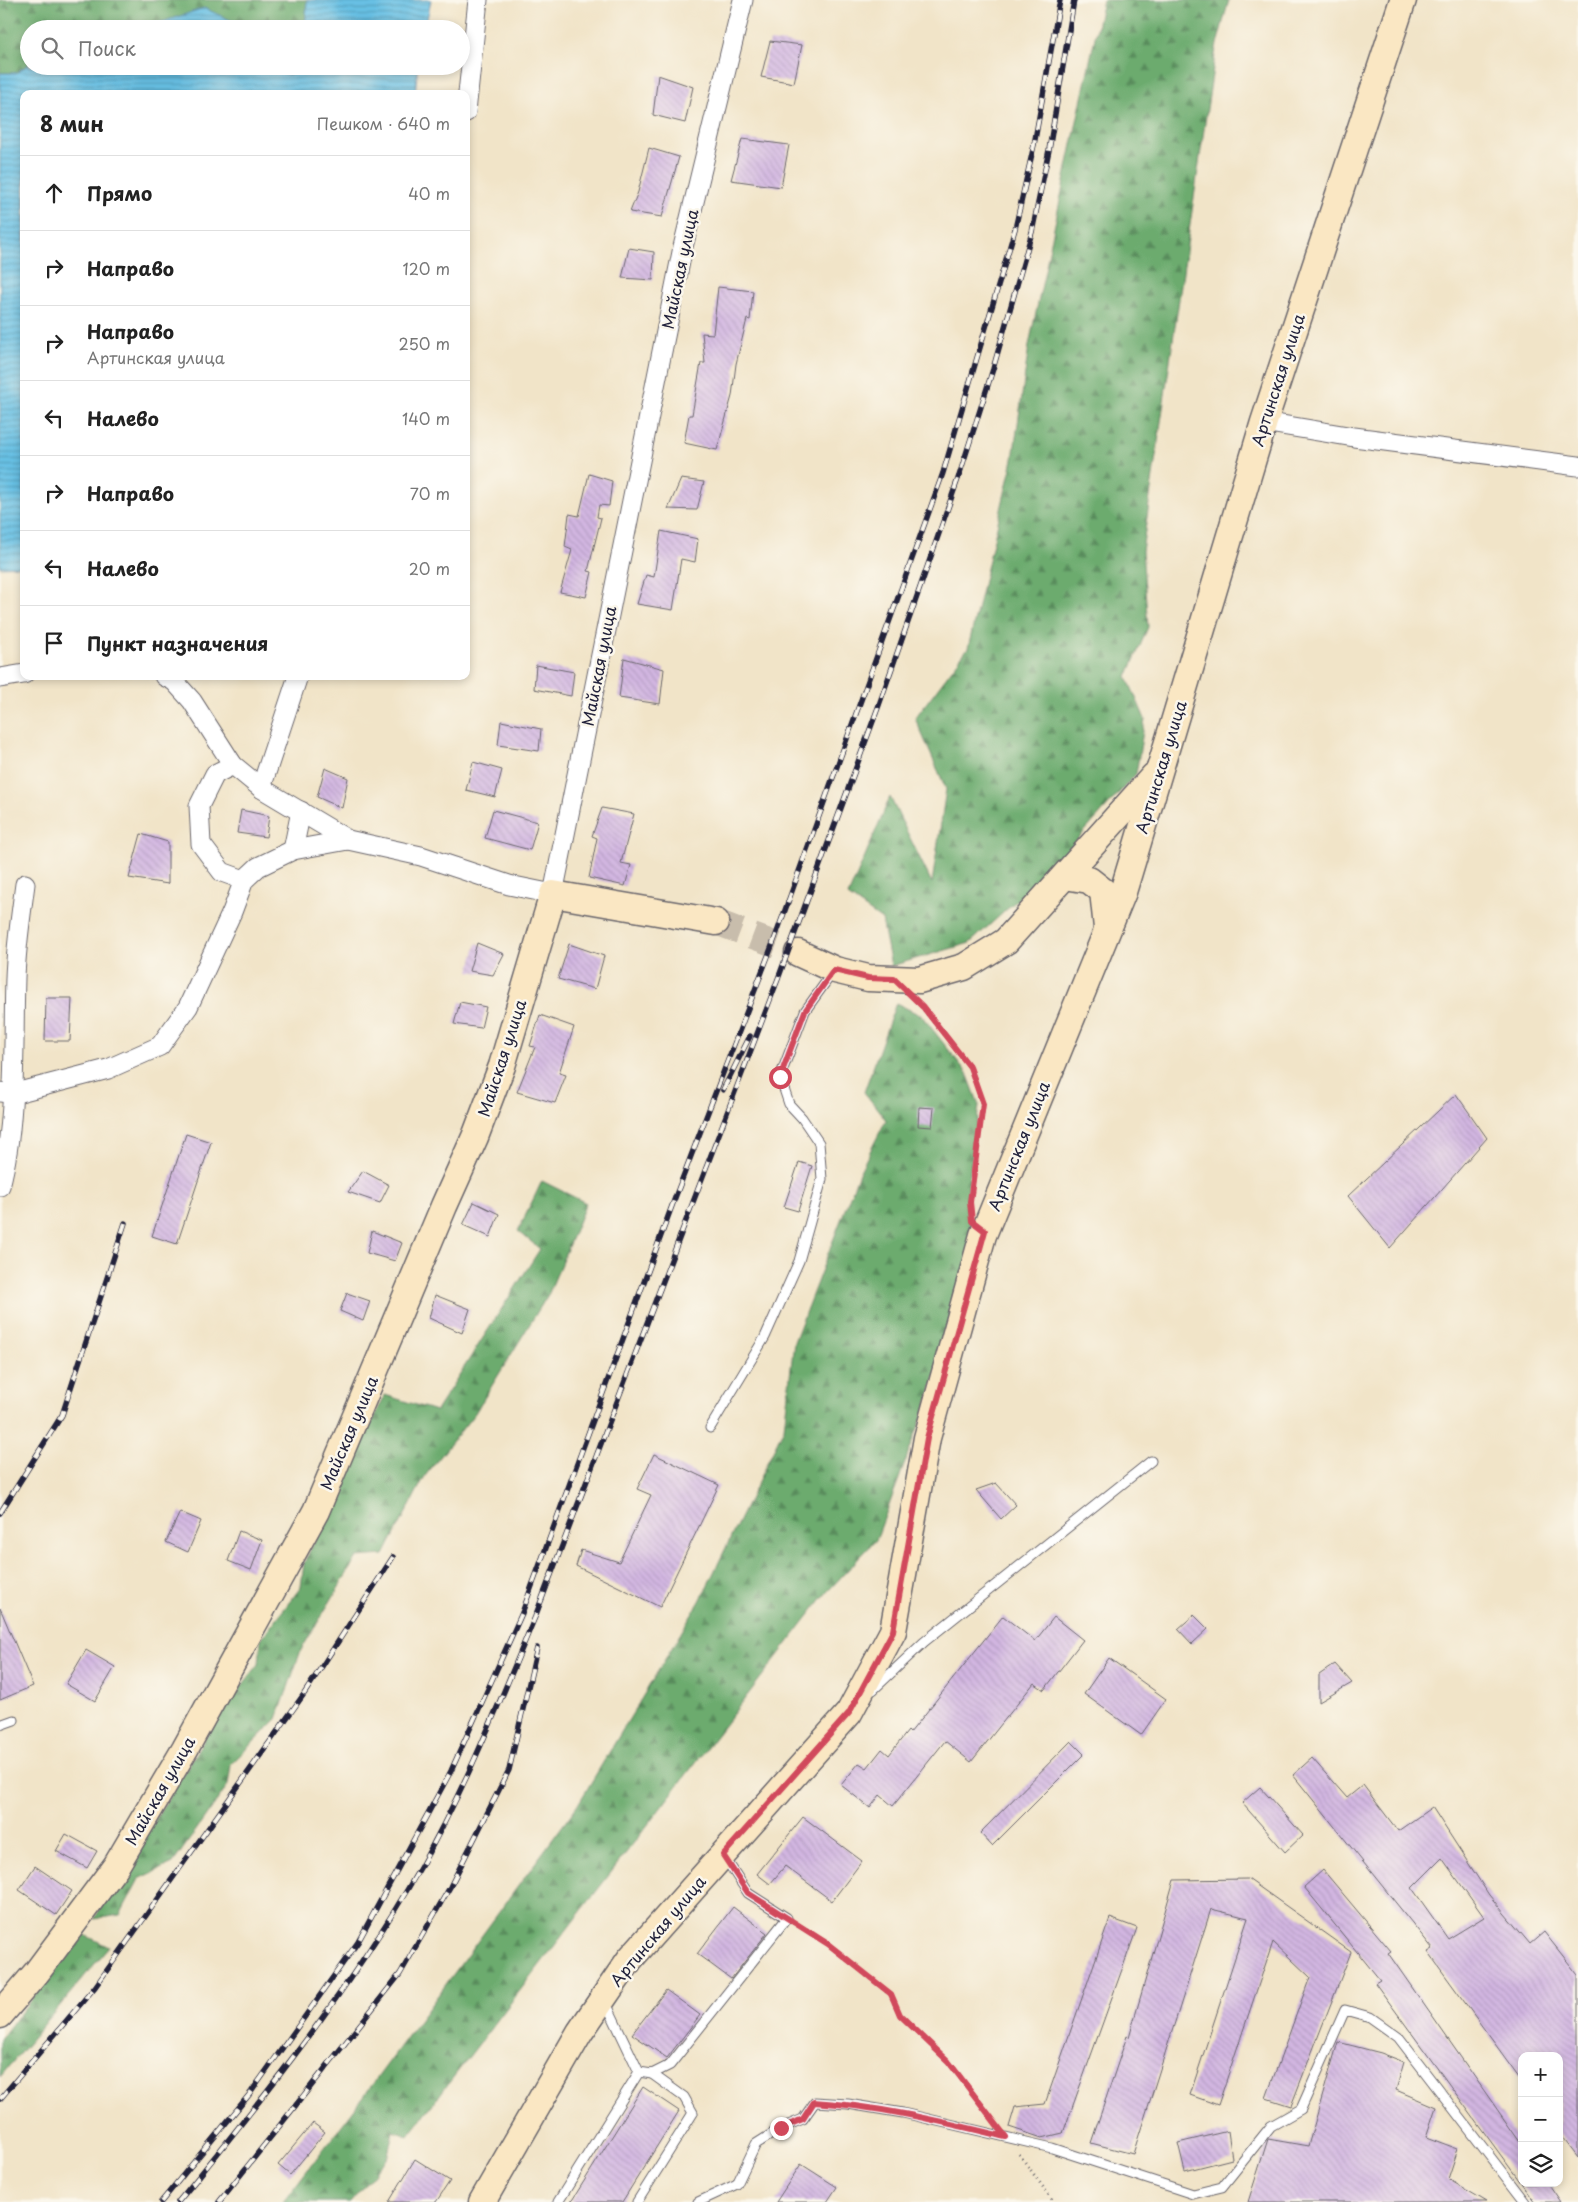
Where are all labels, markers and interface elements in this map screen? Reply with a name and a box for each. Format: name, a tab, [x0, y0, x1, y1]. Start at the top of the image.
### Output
search box	[20, 20, 470, 75]
icon: search	[38, 34, 66, 62]
text: Поиск	[78, 34, 136, 62]
text: 8 мин	[40, 107, 104, 139]
text: Пешком · 640 m	[317, 111, 450, 135]
icon: ahead	[40, 179, 68, 207]
text: Прямо	[87, 179, 152, 207]
text: 40 m	[408, 181, 450, 205]
street label: Майская улица	[655, 207, 703, 331]
icon: right	[40, 254, 68, 282]
text: Направо	[87, 254, 174, 282]
text: 120 m	[403, 256, 450, 280]
street label: Артинская улица	[1244, 310, 1310, 449]
text: Направо	[87, 317, 174, 345]
icon: right	[40, 329, 68, 357]
text: 250 m	[399, 331, 450, 355]
text: Артинская улица	[87, 345, 225, 369]
icon: left	[40, 404, 68, 432]
text: Налево	[87, 404, 159, 432]
text: 140 m	[402, 406, 450, 430]
icon: right	[40, 479, 68, 507]
text: Направо	[87, 479, 174, 507]
text: 70 m	[410, 481, 450, 505]
icon: left	[40, 554, 68, 582]
text: Налево	[87, 554, 159, 582]
text: 20 m	[409, 556, 450, 580]
street label: Майская улица	[575, 604, 621, 728]
icon: arrive	[40, 629, 68, 657]
text: Пункт назначения	[87, 629, 268, 657]
street label: Артинская улица	[1128, 697, 1192, 836]
street label: Майская улица	[471, 996, 531, 1119]
route start	[769, 1066, 792, 1089]
street label: Артинская улица	[981, 1077, 1055, 1214]
street label: Майская улица	[313, 1372, 383, 1493]
street label: Майская улица	[118, 1732, 200, 1849]
street label: Артинская улица	[604, 1870, 711, 1991]
map controls	[1518, 2052, 1563, 2187]
button: +	[1518, 2052, 1563, 2097]
button: −	[1518, 2097, 1563, 2142]
route end	[770, 2117, 793, 2140]
button: layers	[1518, 2142, 1563, 2187]

